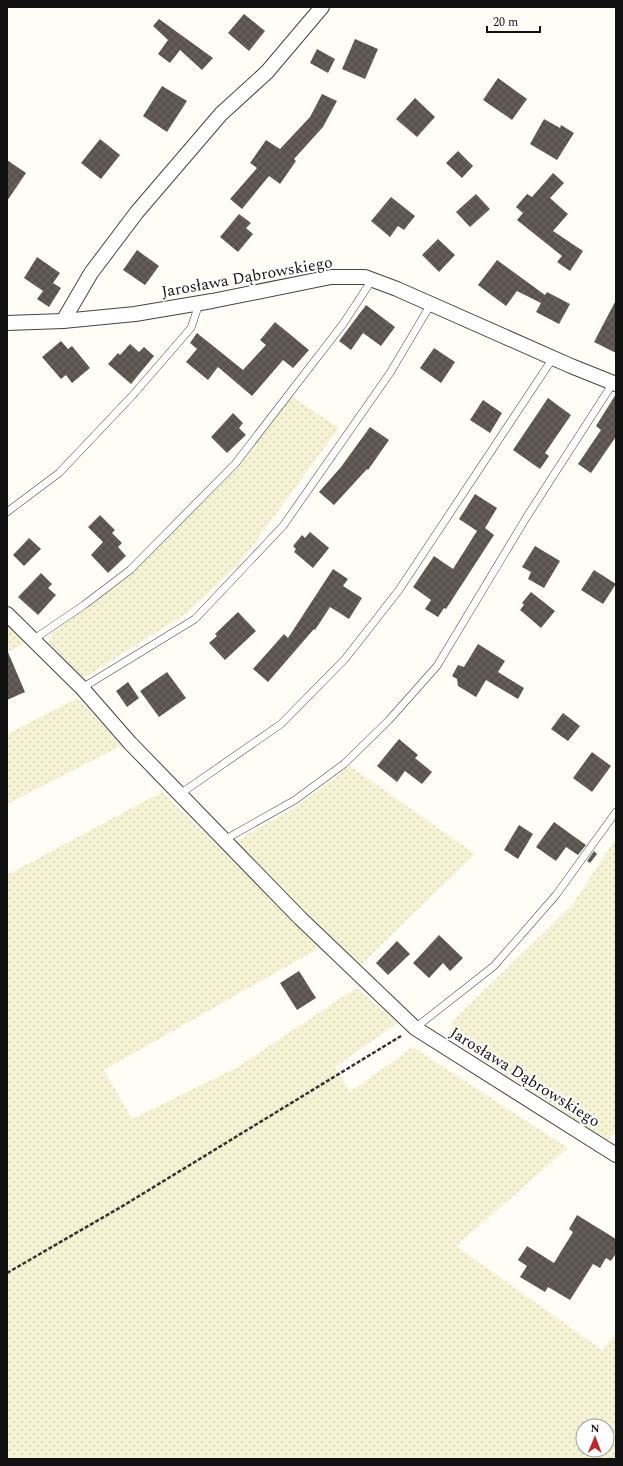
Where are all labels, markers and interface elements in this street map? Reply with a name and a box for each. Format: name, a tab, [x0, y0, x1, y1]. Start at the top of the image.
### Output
scale bar	[487, 8, 540, 34]
text: 20 m	[493, 13, 518, 32]
street label: Jarosława Dąbrowskiego	[159, 250, 335, 304]
street label: Jarosława Dąbrowskiego	[445, 1021, 605, 1133]
north arrow	[575, 1418, 615, 1458]
text: N	[591, 1420, 600, 1437]

